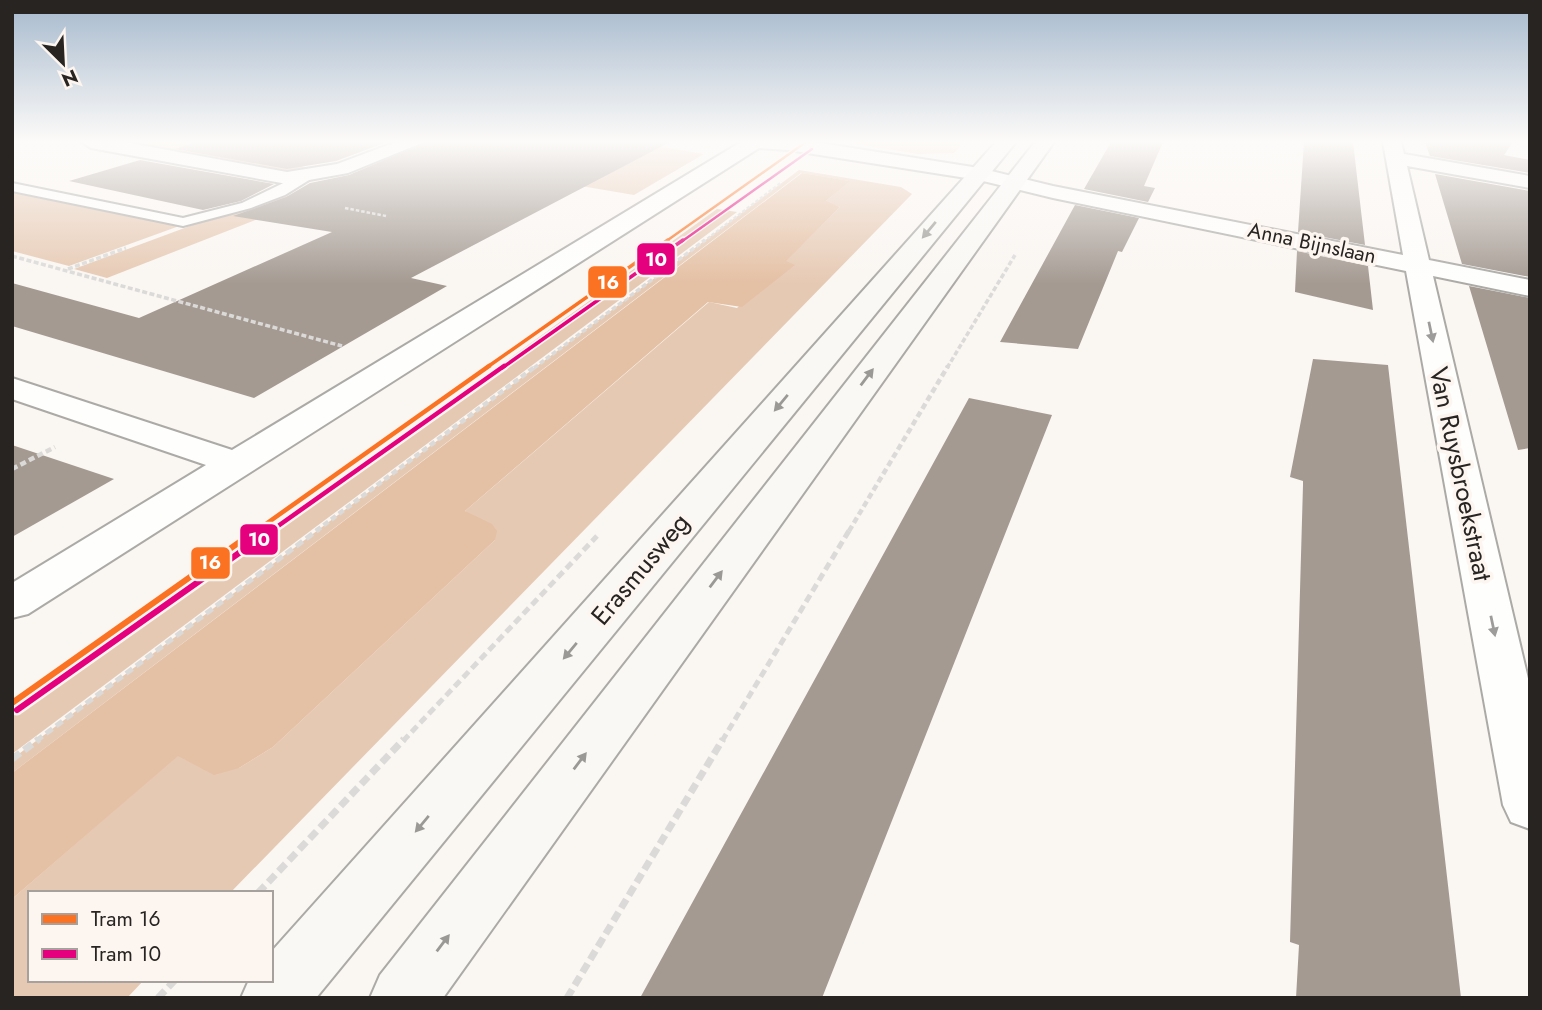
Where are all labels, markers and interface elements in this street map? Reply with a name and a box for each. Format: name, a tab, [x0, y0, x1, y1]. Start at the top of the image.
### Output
north arrow	[28, 28, 98, 98]
text: N	[57, 63, 82, 93]
street label: Anna Bijnslaan	[1245, 215, 1379, 271]
one-way arrow	[922, 222, 937, 239]
line badge: 10	[636, 242, 676, 276]
text: 10	[645, 246, 667, 273]
line badge: 16	[587, 265, 628, 299]
text: 16	[597, 269, 619, 296]
one-way arrow	[1426, 321, 1437, 343]
street label: Van Ruysbroekstraat	[1420, 363, 1502, 585]
one-way arrow	[860, 368, 874, 386]
one-way arrow	[774, 395, 789, 412]
street label: Erasmusweg	[582, 505, 698, 633]
line badge: 10	[239, 523, 279, 556]
text: 10	[248, 526, 270, 553]
line badge: 16	[190, 546, 231, 580]
text: 16	[199, 549, 221, 576]
one-way arrow	[709, 570, 723, 588]
one-way arrow	[1487, 615, 1498, 637]
one-way arrow	[562, 642, 578, 660]
one-way arrow	[572, 752, 586, 770]
one-way arrow	[414, 815, 430, 833]
legend	[28, 891, 273, 982]
text: Tram 16	[91, 904, 161, 934]
one-way arrow	[436, 934, 450, 952]
text: Tram 10	[91, 939, 161, 969]

